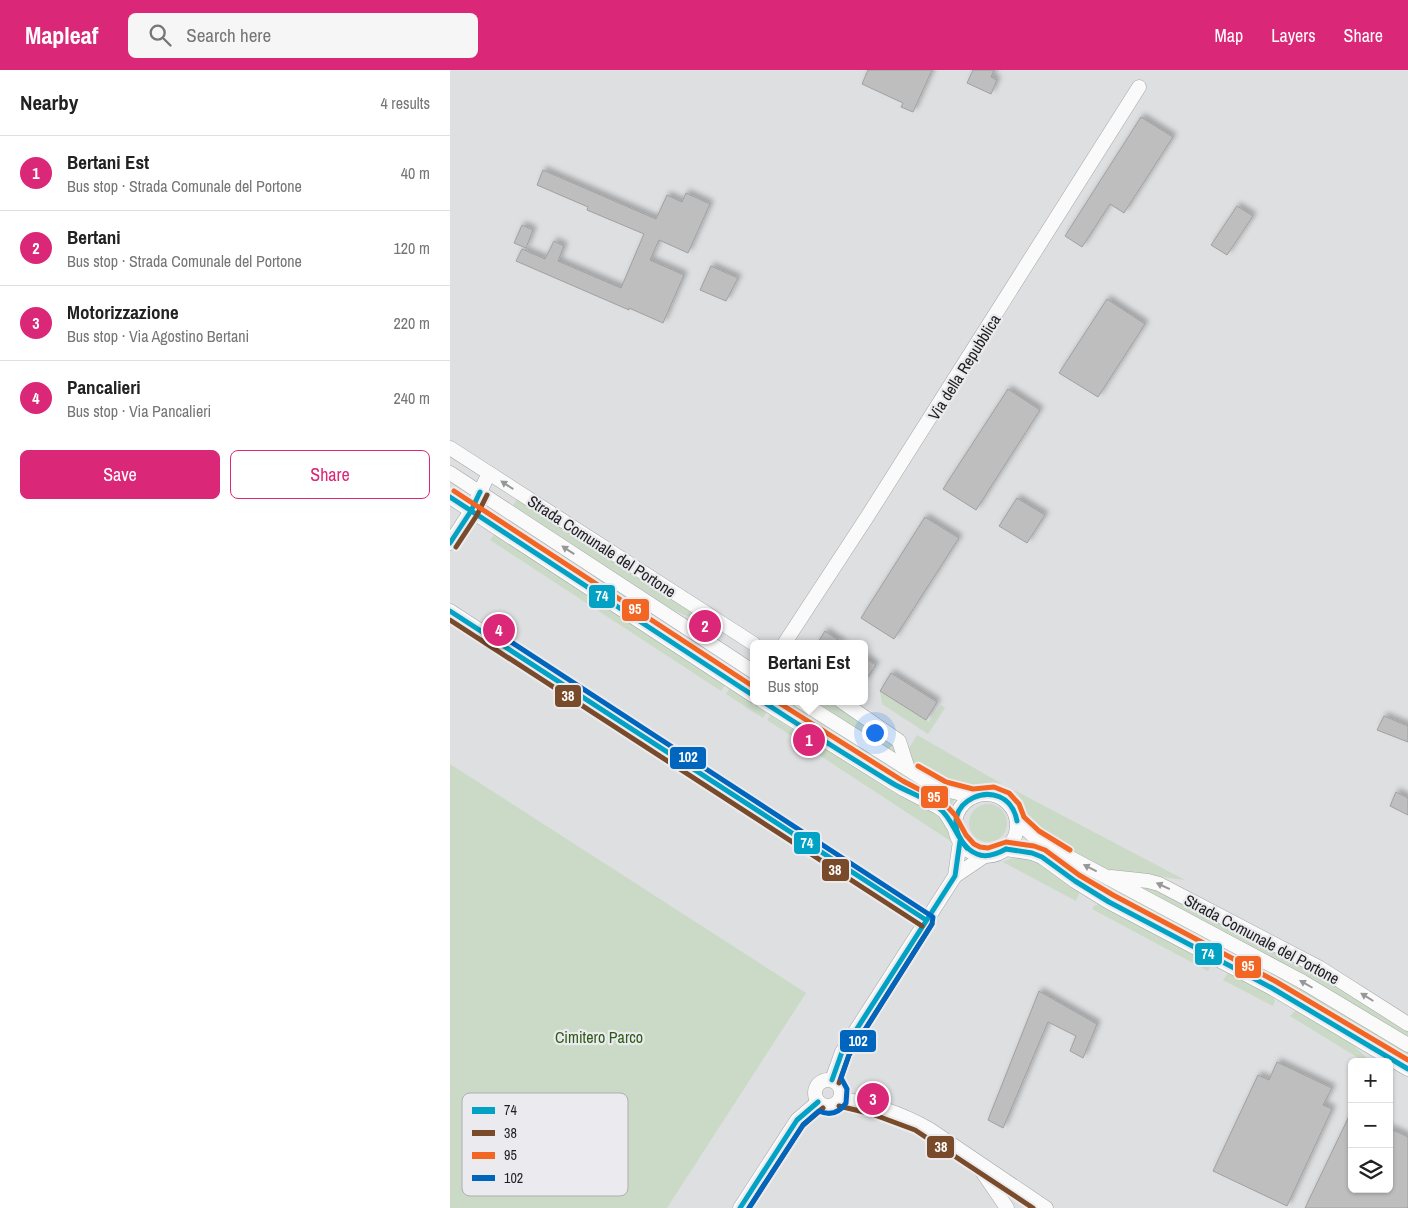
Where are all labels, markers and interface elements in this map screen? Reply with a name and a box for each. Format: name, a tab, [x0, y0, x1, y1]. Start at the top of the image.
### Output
search box	[128, 13, 478, 58]
text: Mapleaf	[25, 19, 98, 51]
icon: search	[146, 21, 174, 49]
text: Search here	[186, 22, 271, 48]
text: Map	[1215, 23, 1243, 48]
text: Layers	[1271, 23, 1316, 48]
text: Share	[1344, 23, 1383, 48]
text: Nearby	[20, 88, 78, 117]
text: 4 results	[380, 92, 430, 114]
text: Bertani Est	[67, 149, 149, 175]
text: 1	[32, 162, 40, 184]
text: 40 m	[401, 162, 430, 184]
text: Bus stop · Strada Comunale del Portone	[67, 175, 302, 197]
text: Bertani	[67, 224, 121, 250]
text: 2	[32, 237, 40, 259]
text: 120 m	[394, 237, 430, 259]
text: Bus stop · Strada Comunale del Portone	[67, 250, 302, 272]
text: Motorizzazione	[67, 299, 179, 325]
street label: Via della Repubblica	[923, 309, 1006, 424]
text: 3	[32, 312, 40, 334]
text: 220 m	[394, 312, 430, 334]
text: Bus stop · Via Agostino Bertani	[67, 325, 249, 347]
text: Pancalieri	[67, 374, 141, 400]
text: 4	[32, 387, 40, 409]
text: 240 m	[394, 387, 430, 409]
text: Bus stop · Via Pancalieri	[67, 400, 211, 422]
button: Save	[20, 450, 220, 499]
button: Share	[230, 450, 430, 499]
one-way arrow	[500, 480, 514, 490]
street label: Strada Comunale del Portone	[524, 490, 680, 602]
one-way arrow	[561, 545, 574, 555]
line badge: 74	[588, 584, 616, 609]
text: 74	[596, 587, 609, 605]
line badge: 95	[621, 598, 650, 622]
text: 95	[629, 600, 642, 618]
pin: 2	[689, 607, 721, 645]
pin: 4	[483, 611, 515, 649]
popup	[750, 640, 868, 705]
text: Bertani Est	[768, 649, 850, 675]
text: Bus stop	[768, 675, 819, 697]
line badge: 38	[554, 684, 582, 708]
text: 38	[562, 687, 574, 705]
your location	[862, 720, 888, 746]
pin: 1	[793, 721, 825, 759]
line badge: 102	[669, 746, 707, 770]
text: 102	[678, 748, 698, 766]
line badge: 95	[920, 785, 949, 809]
text: 95	[928, 788, 941, 806]
line badge: 74	[793, 831, 821, 855]
text: 74	[801, 834, 814, 852]
line badge: 38	[821, 858, 850, 882]
text: 38	[829, 861, 841, 879]
one-way arrow	[1083, 864, 1097, 872]
one-way arrow	[1156, 882, 1170, 890]
street label: Strada Comunale del Portone	[1181, 889, 1343, 989]
line badge: 74	[1194, 942, 1223, 966]
text: 74	[1202, 945, 1215, 963]
line badge: 95	[1234, 955, 1262, 979]
text: 95	[1242, 957, 1255, 975]
one-way arrow	[1300, 980, 1313, 989]
one-way arrow	[1360, 993, 1374, 1002]
park label: Cimitero Parco	[555, 1026, 643, 1048]
line badge: 102	[839, 1029, 877, 1053]
text: 102	[848, 1032, 868, 1050]
map controls	[1348, 1058, 1393, 1193]
button: +	[1348, 1058, 1393, 1103]
pin: 3	[857, 1080, 889, 1118]
legend	[462, 1093, 628, 1196]
text: 74	[504, 1101, 517, 1119]
button: −	[1348, 1103, 1393, 1148]
text: 38	[504, 1124, 517, 1142]
line badge: 38	[926, 1135, 955, 1159]
text: 38	[935, 1138, 947, 1156]
text: 95	[504, 1146, 517, 1164]
button: layers	[1348, 1148, 1393, 1193]
text: 102	[504, 1169, 523, 1187]

